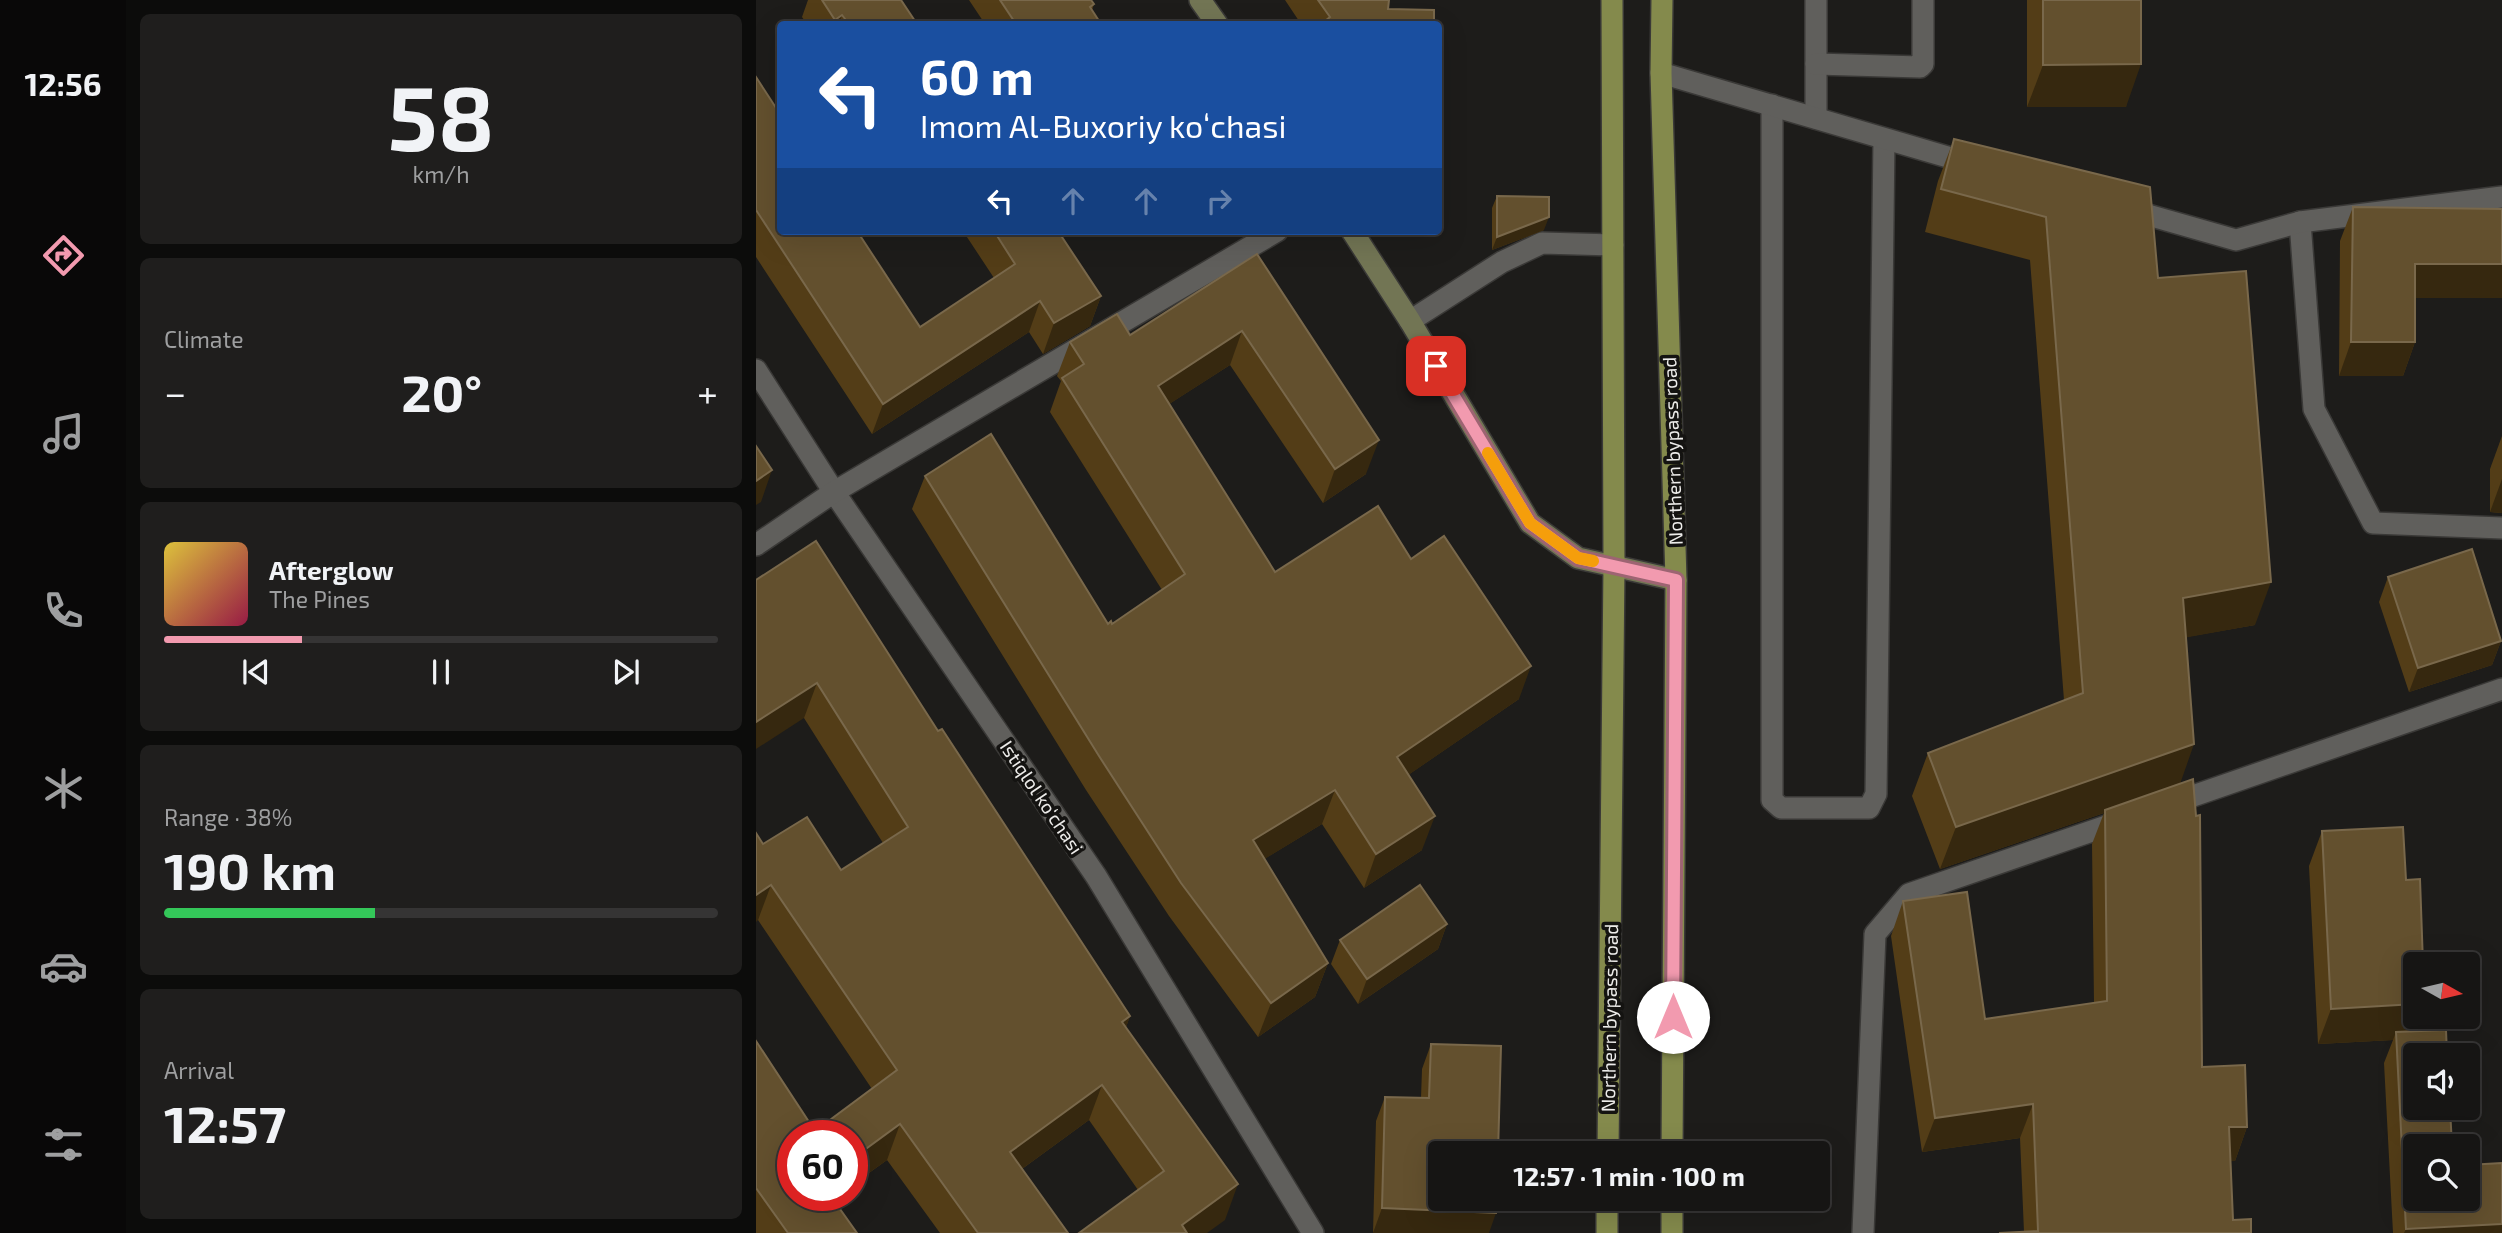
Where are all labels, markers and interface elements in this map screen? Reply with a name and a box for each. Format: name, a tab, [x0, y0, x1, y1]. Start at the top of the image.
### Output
text: 60 m	[920, 46, 1034, 105]
icon: left	[805, 49, 896, 140]
text: 58	[388, 60, 494, 169]
text: 12:56	[24, 64, 102, 102]
text: Imom Al-Buxoriy koʻchasi	[920, 106, 1286, 144]
text: km/h	[412, 160, 470, 188]
icon: left	[981, 182, 1019, 220]
icon: ahead	[1054, 182, 1092, 220]
icon: ahead	[1127, 182, 1165, 220]
icon: right	[1200, 182, 1238, 220]
icon: directions	[39, 231, 88, 280]
text: Climate	[164, 325, 244, 353]
pin	[1406, 336, 1466, 396]
icon: arrive	[1417, 347, 1455, 385]
street label: Northern bypass road	[1657, 356, 1687, 546]
text: 20°	[401, 360, 482, 422]
text: −	[164, 369, 186, 415]
text: +	[697, 369, 718, 415]
icon: music	[39, 409, 88, 458]
text: Afterglow	[269, 554, 394, 585]
text: The Pines	[269, 585, 370, 613]
icon: phone	[39, 586, 88, 635]
icon: previous	[237, 653, 275, 691]
icon: pause	[422, 653, 460, 691]
icon: next	[607, 653, 645, 691]
street label: Istiqlol ko‘chasi	[996, 736, 1088, 858]
icon: climate	[39, 764, 88, 813]
text: Range · 38%	[164, 803, 292, 831]
text: 190 km	[164, 838, 336, 900]
street label: Northern bypass road	[1596, 924, 1622, 1112]
icon: car	[39, 942, 88, 991]
north arrow	[2403, 952, 2480, 1029]
map controls	[2403, 952, 2480, 1211]
position arrow	[1636, 980, 1710, 1054]
button: sound	[2403, 1043, 2480, 1120]
text: Arrival	[164, 1056, 234, 1084]
text: 12:57	[164, 1091, 286, 1153]
icon: filters	[39, 1120, 88, 1169]
speed limit sign: 60	[777, 1120, 868, 1211]
button: search	[2403, 1134, 2480, 1211]
text: 12:57 · 1 min · 100 m	[1513, 1160, 1745, 1191]

